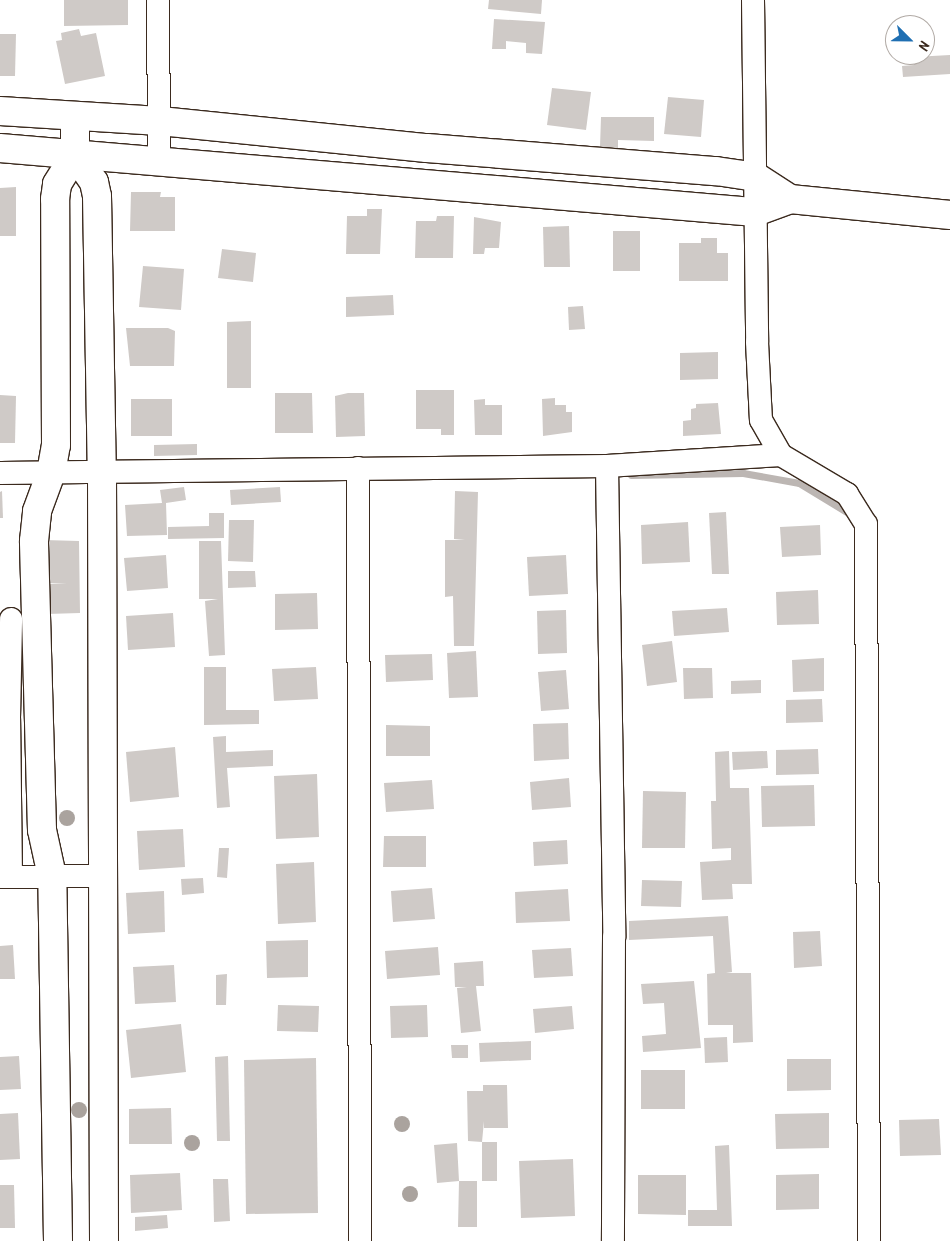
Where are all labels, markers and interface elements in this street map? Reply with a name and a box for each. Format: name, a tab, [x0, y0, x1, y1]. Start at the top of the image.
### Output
north arrow	[885, 15, 935, 65]
text: N	[911, 37, 935, 54]

